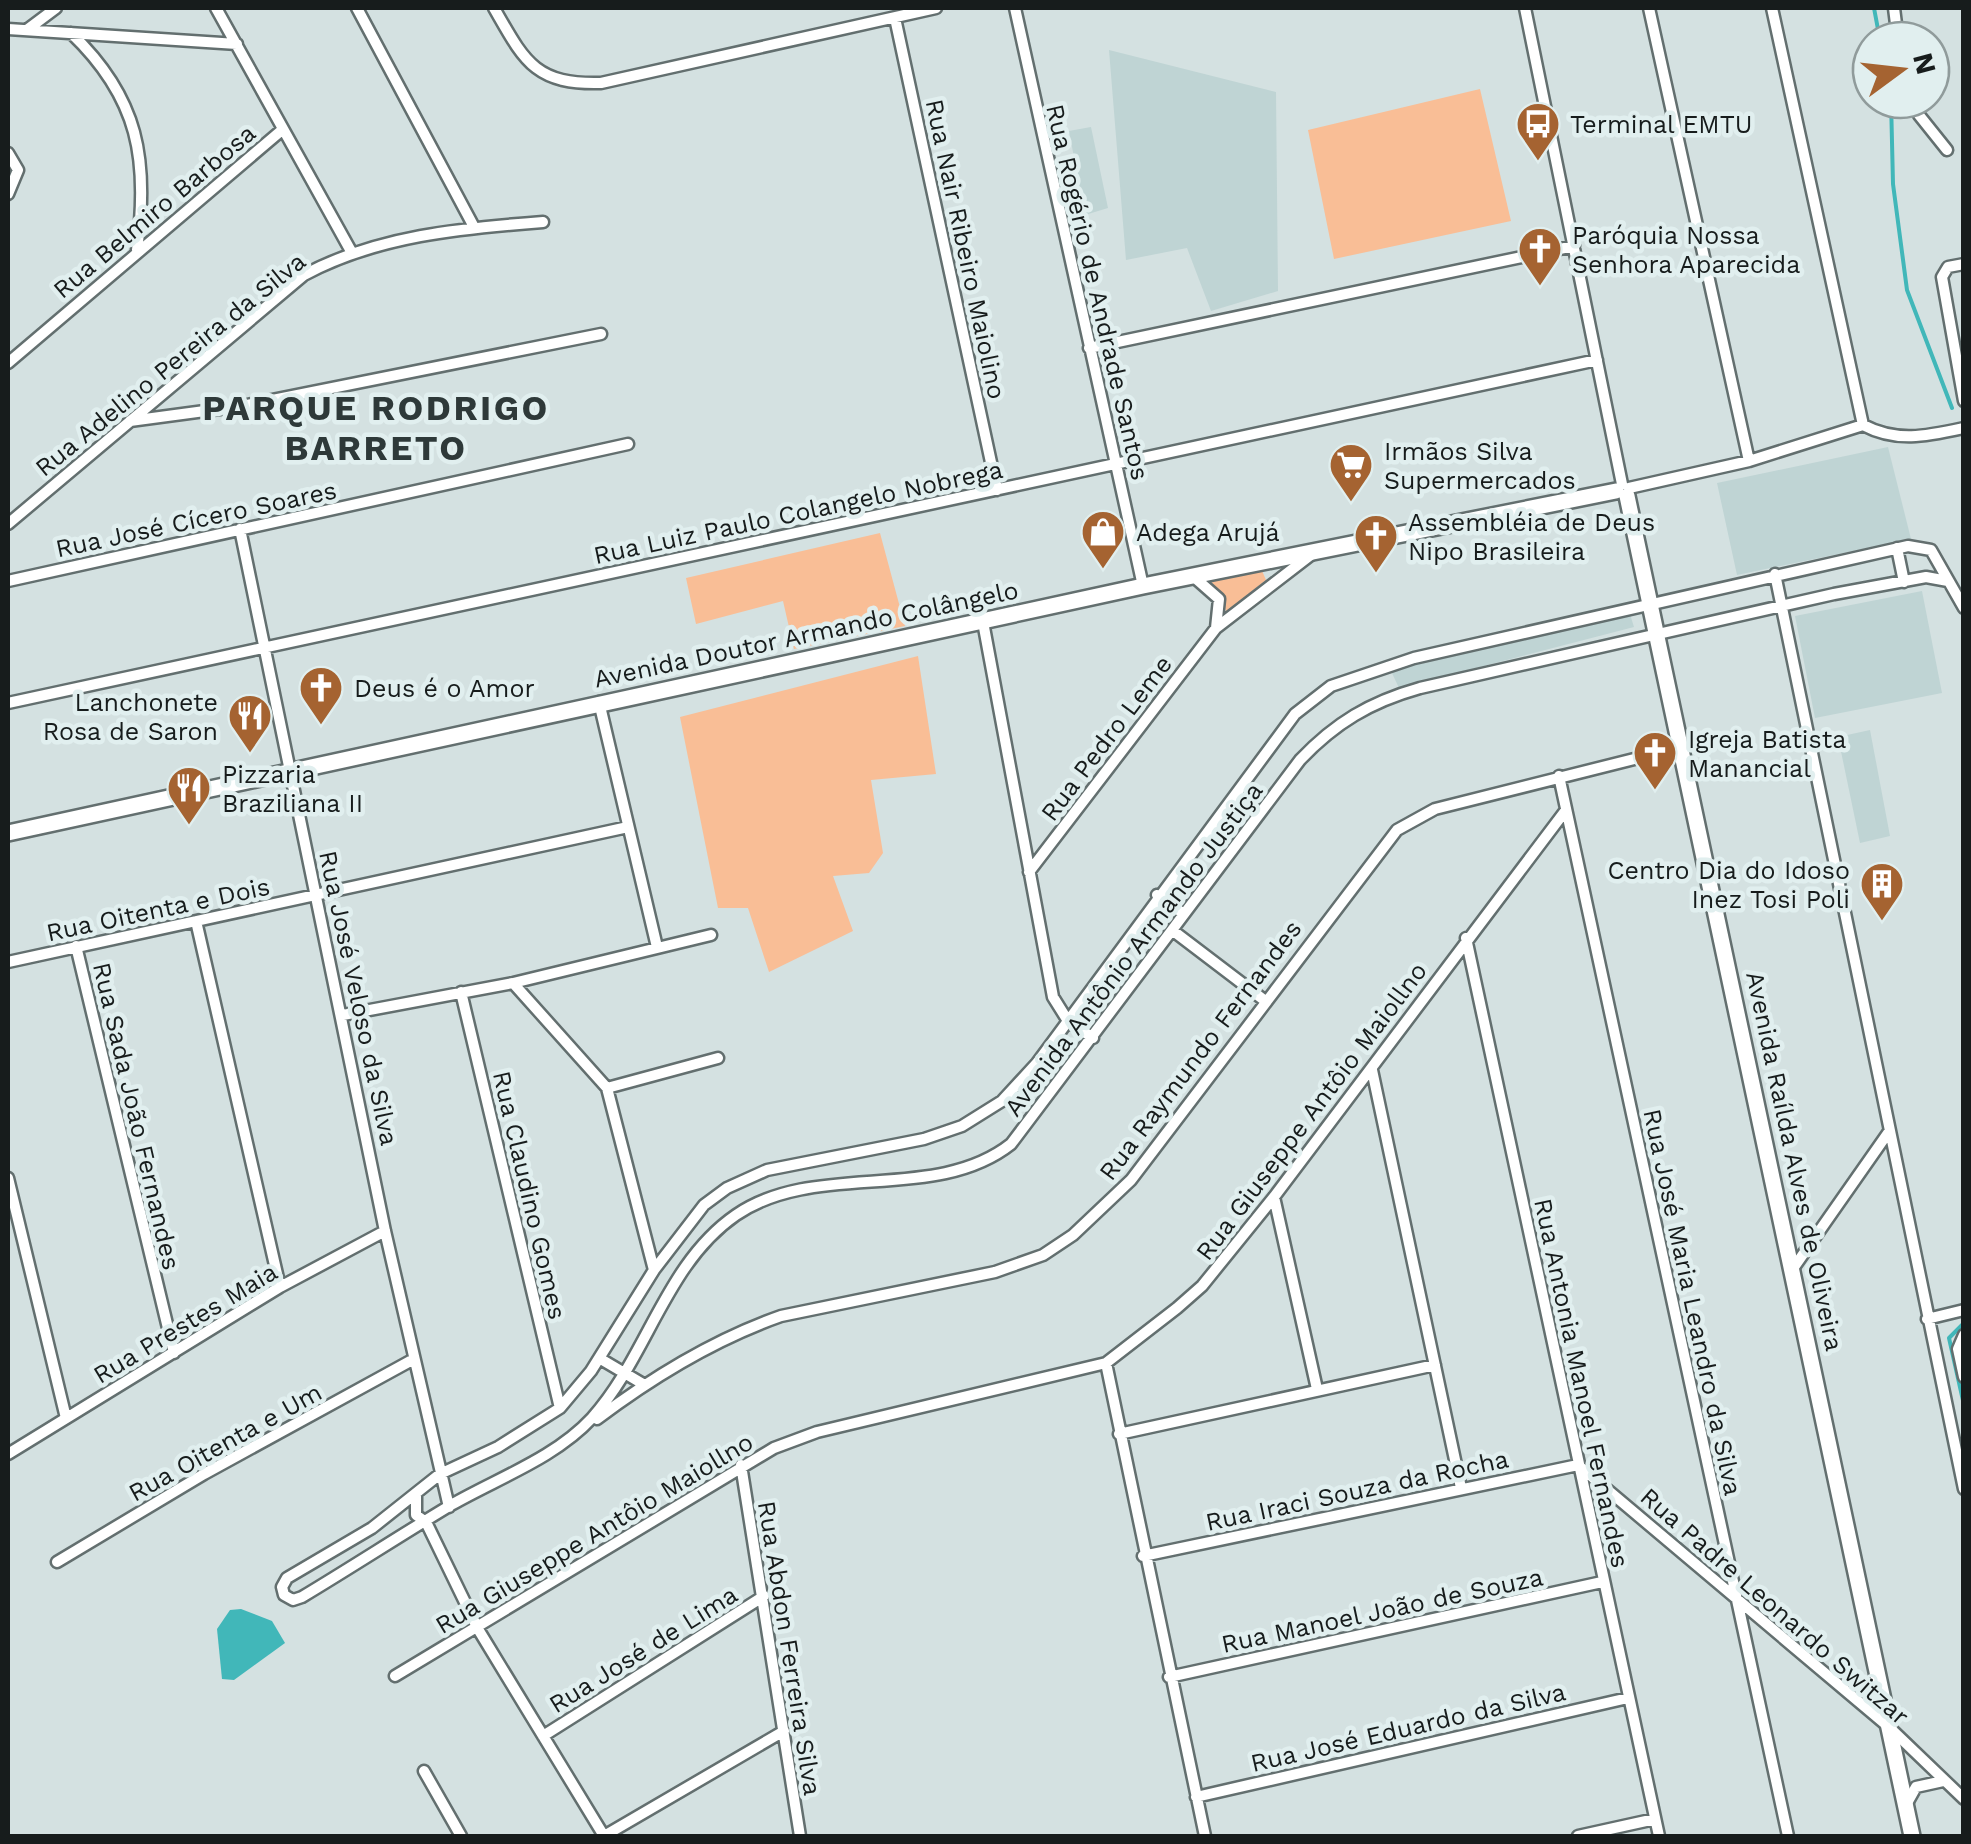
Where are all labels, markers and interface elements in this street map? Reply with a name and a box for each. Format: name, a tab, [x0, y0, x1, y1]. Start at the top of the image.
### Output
north arrow	[1851, 20, 1951, 120]
text: N	[1906, 49, 1943, 78]
street label: Rua Nair Ribeiro Maiolino	[920, 96, 1012, 402]
street label: Rua Rogério de Andrade Santos	[1040, 101, 1155, 483]
bus stop icon: Terminal EMTU	[1515, 101, 1561, 162]
place label: Terminal EMTU	[1570, 110, 1752, 139]
street label: Rua Belmiro Barbosa	[47, 118, 261, 304]
place label: Paróquia Nossa Senhora Aparecida	[1572, 221, 1800, 279]
church icon: Paróquia Nossa Senhora Aparecida	[1517, 226, 1563, 287]
street label: Rua Adelino Pereira da Silva	[29, 246, 311, 482]
district label: PARQUE RODRIGO BARRETO	[202, 387, 550, 469]
place label: Irmãos Silva Supermercados	[1384, 437, 1576, 495]
supermarket icon: Irmãos Silva Supermercados	[1328, 442, 1374, 503]
street label: Rua Luiz Paulo Colangelo Nobrega	[591, 455, 1005, 570]
street label: Rua José Cícero Soares	[53, 476, 339, 563]
place label: Assembléia de Deus Nipo Brasileira	[1408, 508, 1655, 566]
shop icon: Adega Arujá	[1080, 509, 1126, 570]
church icon: Assembléia de Deus Nipo Brasileira	[1353, 513, 1399, 574]
place label: Adega Arujá	[1136, 518, 1280, 547]
street label: Avenida Doutor Armando Colângelo	[591, 575, 1021, 694]
street label: Rua Pedro Leme	[1035, 650, 1178, 827]
church icon: Deus é o Amor	[298, 665, 344, 726]
place label: Deus é o Amor	[354, 674, 535, 703]
place label: Lanchonete Rosa de Saron	[43, 688, 218, 746]
restaurant icon: Lanchonete Rosa de Saron	[227, 693, 273, 754]
place label: Igreja Batista Manancial	[1688, 725, 1846, 783]
church icon: Igreja Batista Manancial	[1632, 730, 1678, 791]
place label: Pizzaria Braziliana II	[222, 760, 363, 818]
restaurant icon: Pizzaria Braziliana II	[166, 765, 212, 826]
street label: Avenida Antônio Armando Justiça	[998, 777, 1268, 1122]
street label: Rua José Veloso da Silva	[313, 848, 404, 1148]
place label: Centro Dia do Idoso Inez Tosi Poli	[1607, 856, 1850, 914]
building icon: Centro Dia do Idoso Inez Tosi Poli	[1859, 861, 1905, 922]
street label: Rua Oitenta e Dois	[44, 872, 272, 947]
street label: Rua Raymundo Fernandes	[1093, 915, 1308, 1186]
street label: Rua Giuseppe Antôio Maiollno	[1190, 957, 1433, 1266]
street label: Rua Sada João Fernandes	[87, 960, 186, 1273]
street label: Avenida Raílda Alves de Oliveira	[1740, 969, 1849, 1354]
street label: Rua Claudino Gomes	[487, 1068, 572, 1322]
street label: Rua José Maria Leandro da Silva	[1637, 1106, 1748, 1498]
street label: Rua Antonia Manoel Fernandes	[1528, 1196, 1635, 1570]
street label: Rua Prestes Maia	[88, 1257, 282, 1390]
street label: Rua Oitenta e Um	[124, 1377, 327, 1508]
street label: Rua Giuseppe Antôio Maiollno	[430, 1427, 758, 1640]
street label: Rua Iraci Souza da Rocha	[1203, 1444, 1511, 1537]
street label: Rua Padre Leonardo Switzar	[1635, 1482, 1915, 1731]
street label: Rua Abdon Ferreira Silva	[752, 1499, 827, 1797]
street label: Rua Manoel João de Souza	[1219, 1562, 1546, 1659]
street label: Rua José de Lima	[544, 1580, 743, 1719]
street label: Rua José Eduardo da Silva	[1248, 1677, 1568, 1778]

